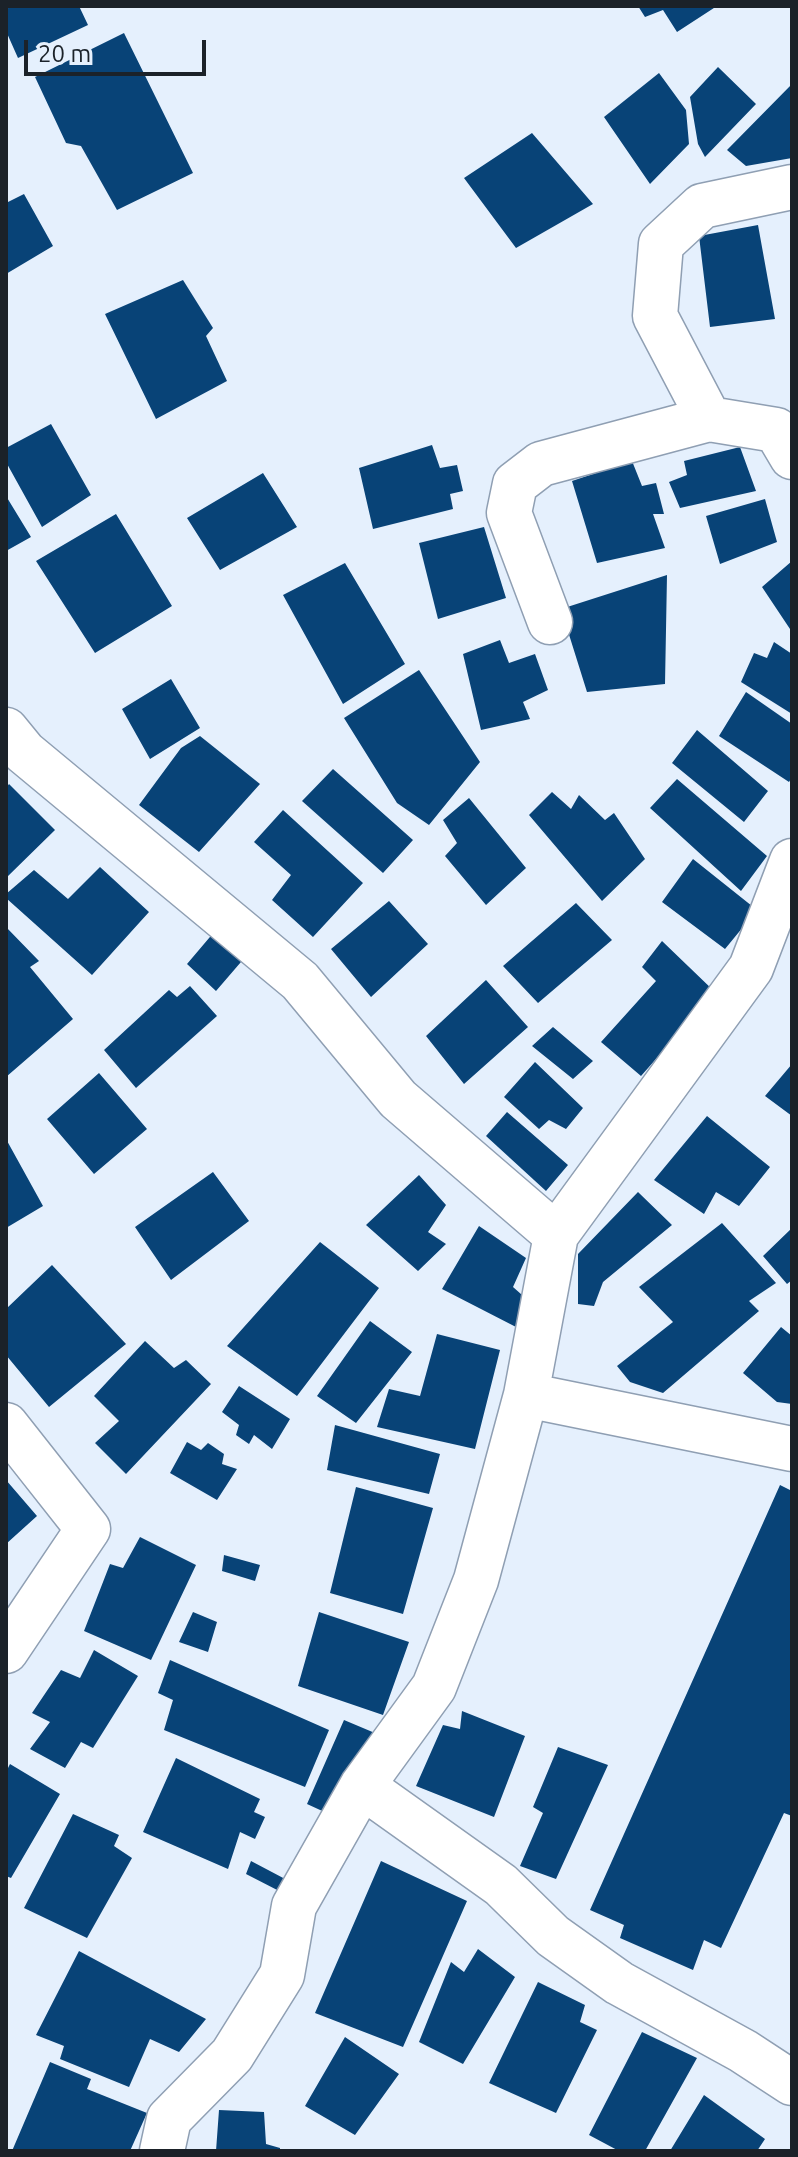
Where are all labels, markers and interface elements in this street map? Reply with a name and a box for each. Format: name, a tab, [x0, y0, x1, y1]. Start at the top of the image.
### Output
scale bar	[28, 24, 210, 74]
text: 20 m	[38, 40, 91, 67]

